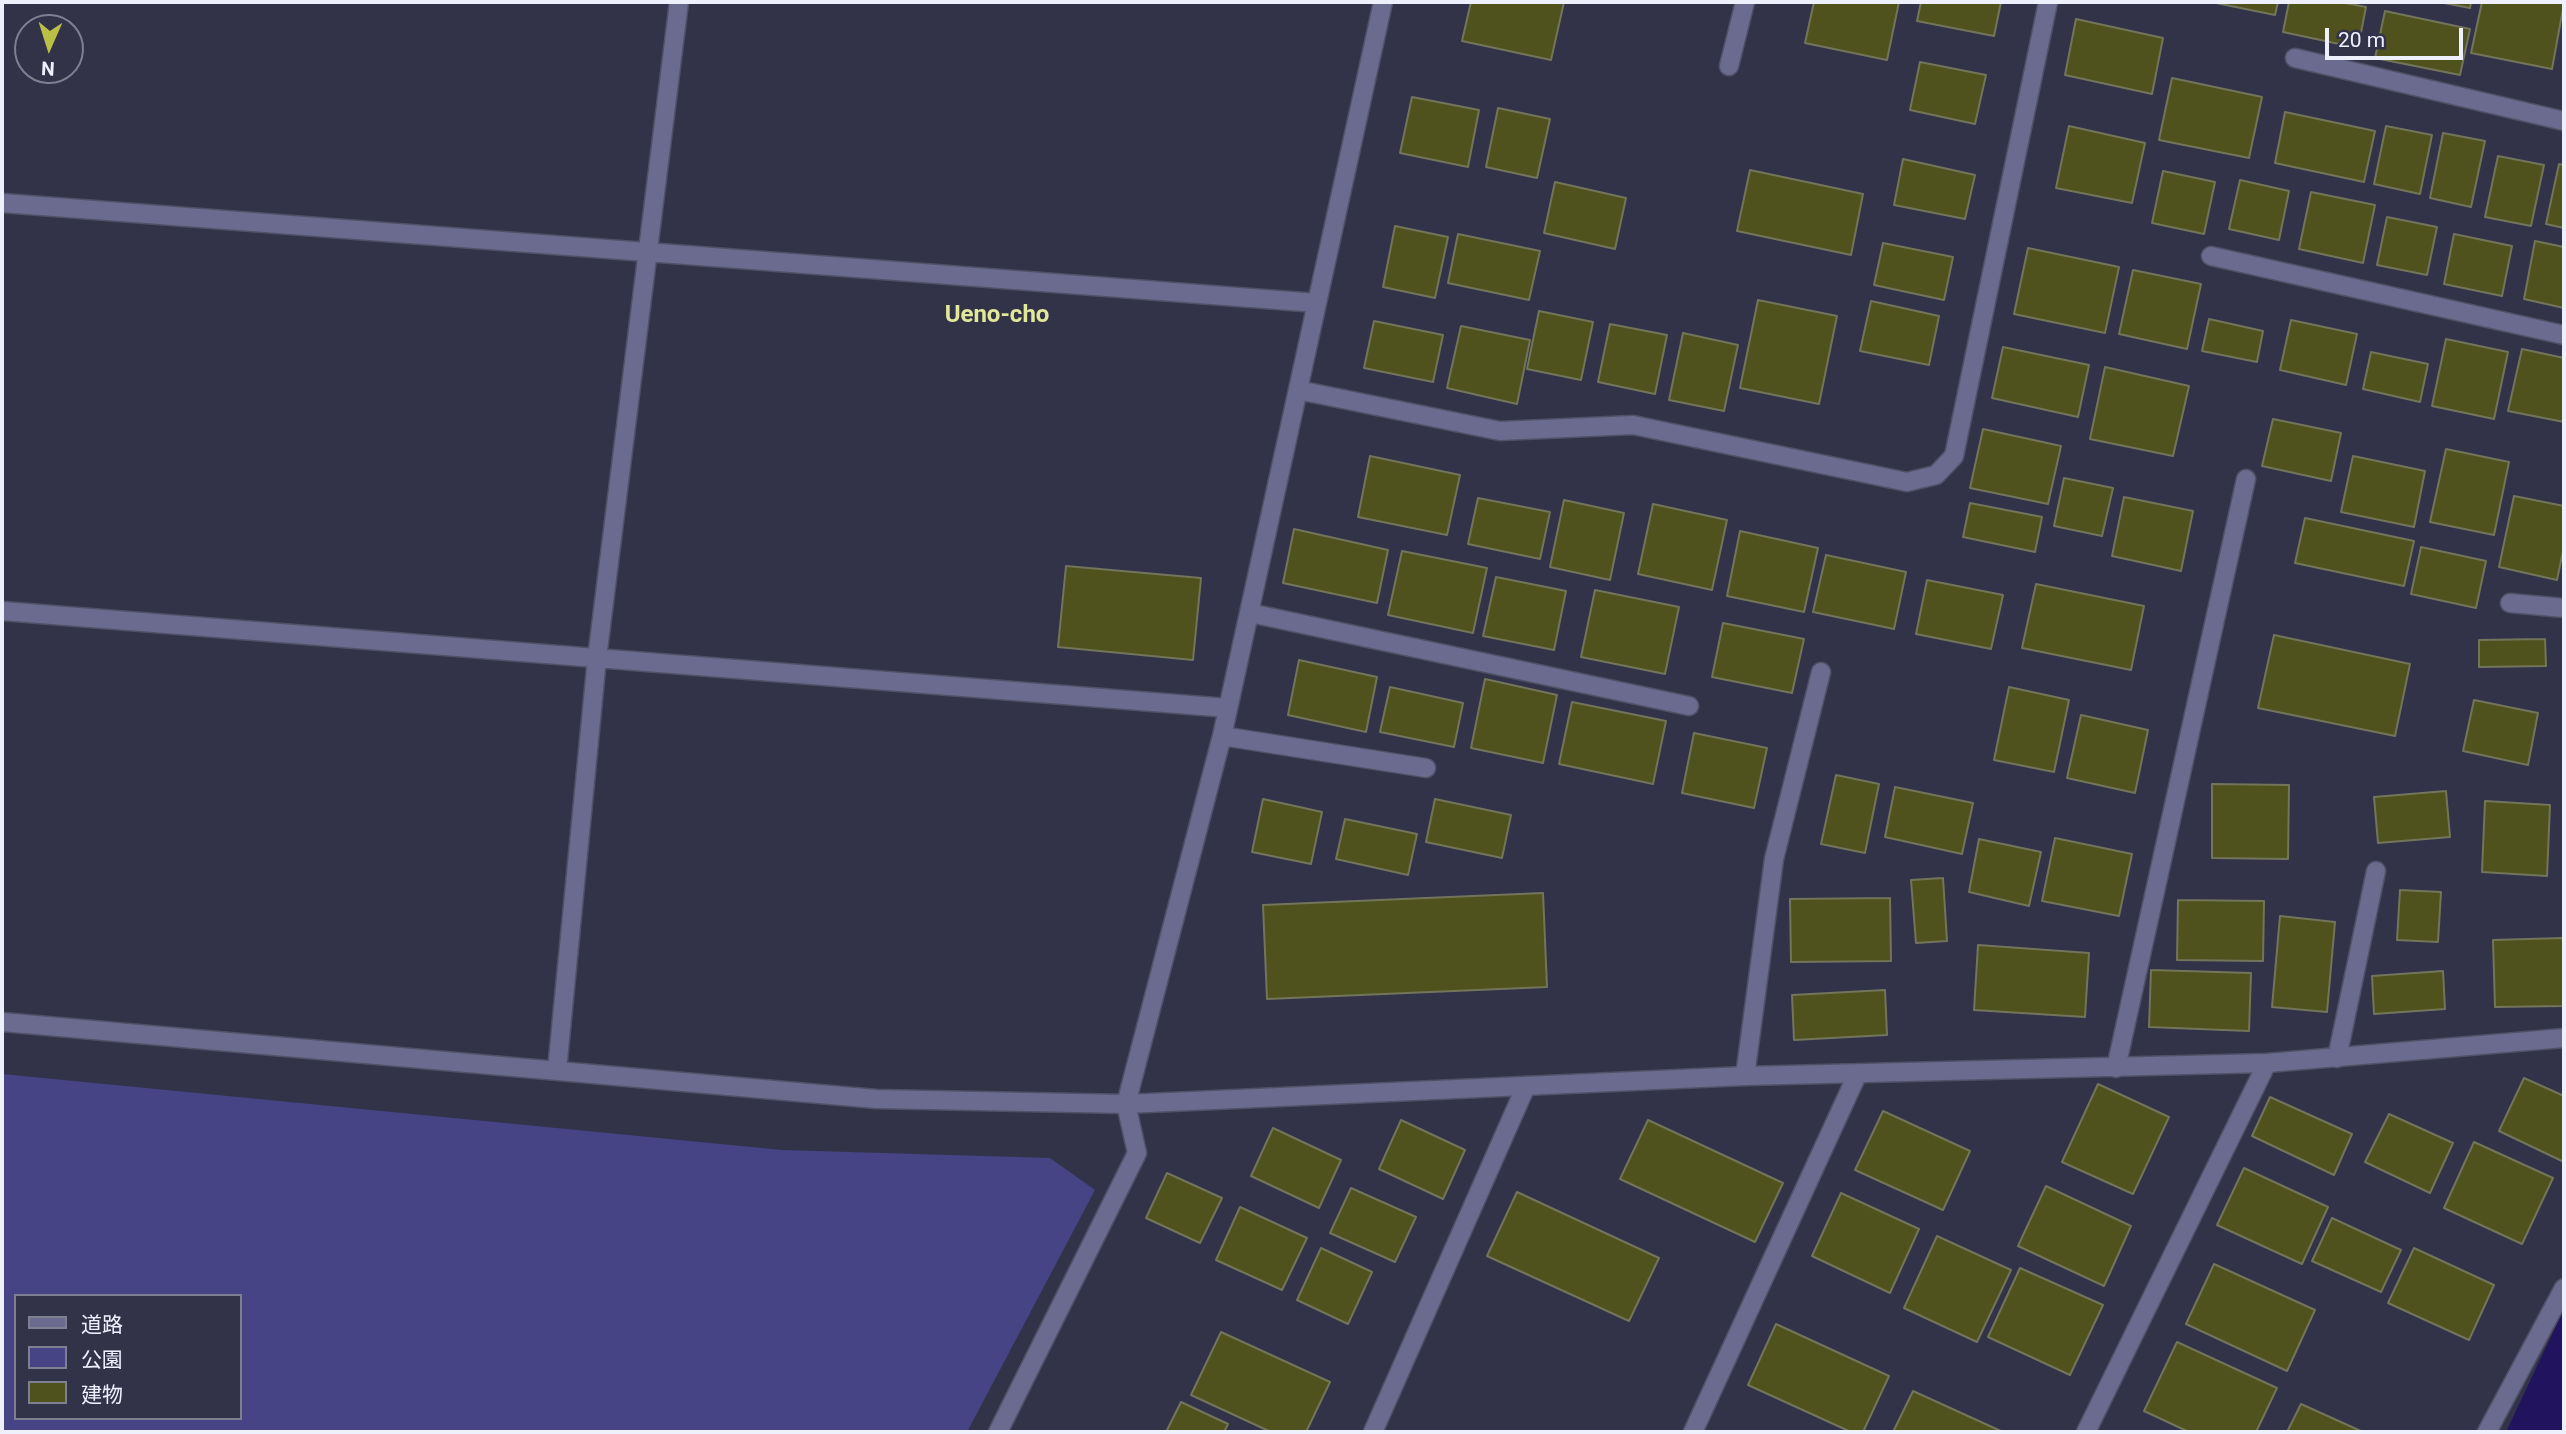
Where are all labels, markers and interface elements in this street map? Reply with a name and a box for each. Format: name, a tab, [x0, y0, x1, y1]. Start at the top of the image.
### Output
north arrow	[14, 14, 84, 84]
scale bar	[2328, 14, 2466, 58]
text: 20 m	[2338, 28, 2385, 52]
text: N	[41, 57, 55, 80]
district label: Ueno-cho	[945, 302, 1049, 330]
legend	[14, 1294, 242, 1420]
text: 道路	[81, 1313, 123, 1337]
text: 公園	[81, 1348, 123, 1372]
text: 建物	[81, 1383, 123, 1407]

